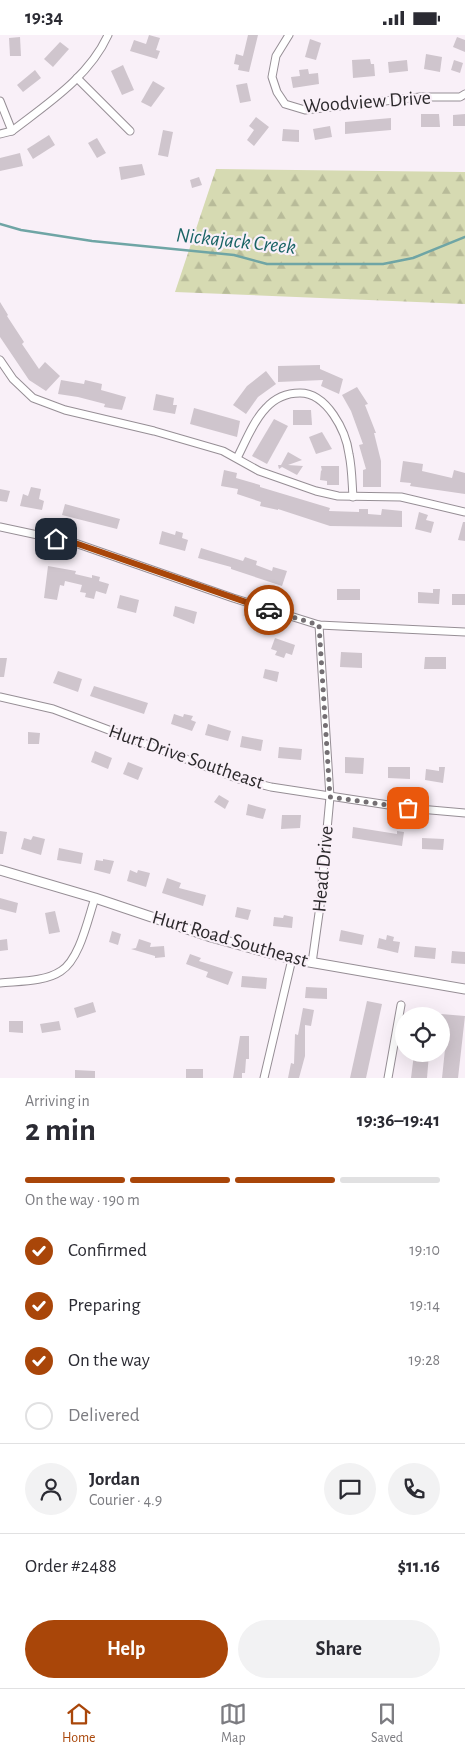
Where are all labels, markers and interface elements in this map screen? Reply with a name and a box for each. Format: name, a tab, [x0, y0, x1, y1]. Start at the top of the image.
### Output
text: 19:34	[25, 8, 63, 27]
street label: Woodview Drive	[303, 88, 431, 116]
water label: Nickajack Creek	[175, 224, 297, 258]
pin	[35, 518, 77, 560]
icon: home	[42, 525, 70, 553]
courier	[244, 585, 294, 635]
icon: car	[255, 596, 283, 624]
street label: Hurt Drive Southeast	[106, 721, 267, 793]
pin	[387, 787, 429, 829]
icon: bag	[394, 794, 422, 822]
street label: Head Drive	[309, 825, 337, 913]
street label: Hurt Road Southeast	[150, 907, 311, 971]
map controls	[395, 1007, 450, 1062]
button: locate	[395, 1007, 450, 1062]
text: Arriving in	[25, 1093, 90, 1109]
text: 19:36–19:41	[357, 1111, 440, 1130]
text: 2 min	[25, 1114, 96, 1146]
text: On the way · 190 m	[25, 1192, 140, 1208]
icon: check	[25, 1237, 53, 1265]
text: Confirmed	[68, 1241, 147, 1260]
text: 19:10	[409, 1242, 440, 1258]
icon: check	[25, 1292, 53, 1320]
text: Preparing	[68, 1296, 141, 1315]
text: 19:14	[410, 1297, 440, 1313]
icon: check	[25, 1347, 53, 1375]
text: On the way	[68, 1351, 150, 1370]
text: 19:28	[408, 1352, 440, 1368]
text: Delivered	[68, 1406, 140, 1425]
button: person	[25, 1463, 77, 1515]
button: chat	[324, 1463, 376, 1515]
button: phone	[388, 1463, 440, 1515]
text: Jordan	[89, 1470, 140, 1489]
text: Courier · 4.9	[89, 1492, 162, 1508]
text: Order #2488	[25, 1557, 117, 1576]
text: $11.16	[397, 1557, 440, 1576]
button: Help	[25, 1620, 228, 1678]
button: Share	[238, 1620, 440, 1678]
tab: Home	[62, 1700, 96, 1747]
tab: Map	[219, 1700, 247, 1747]
tab: Saved	[371, 1700, 403, 1747]

